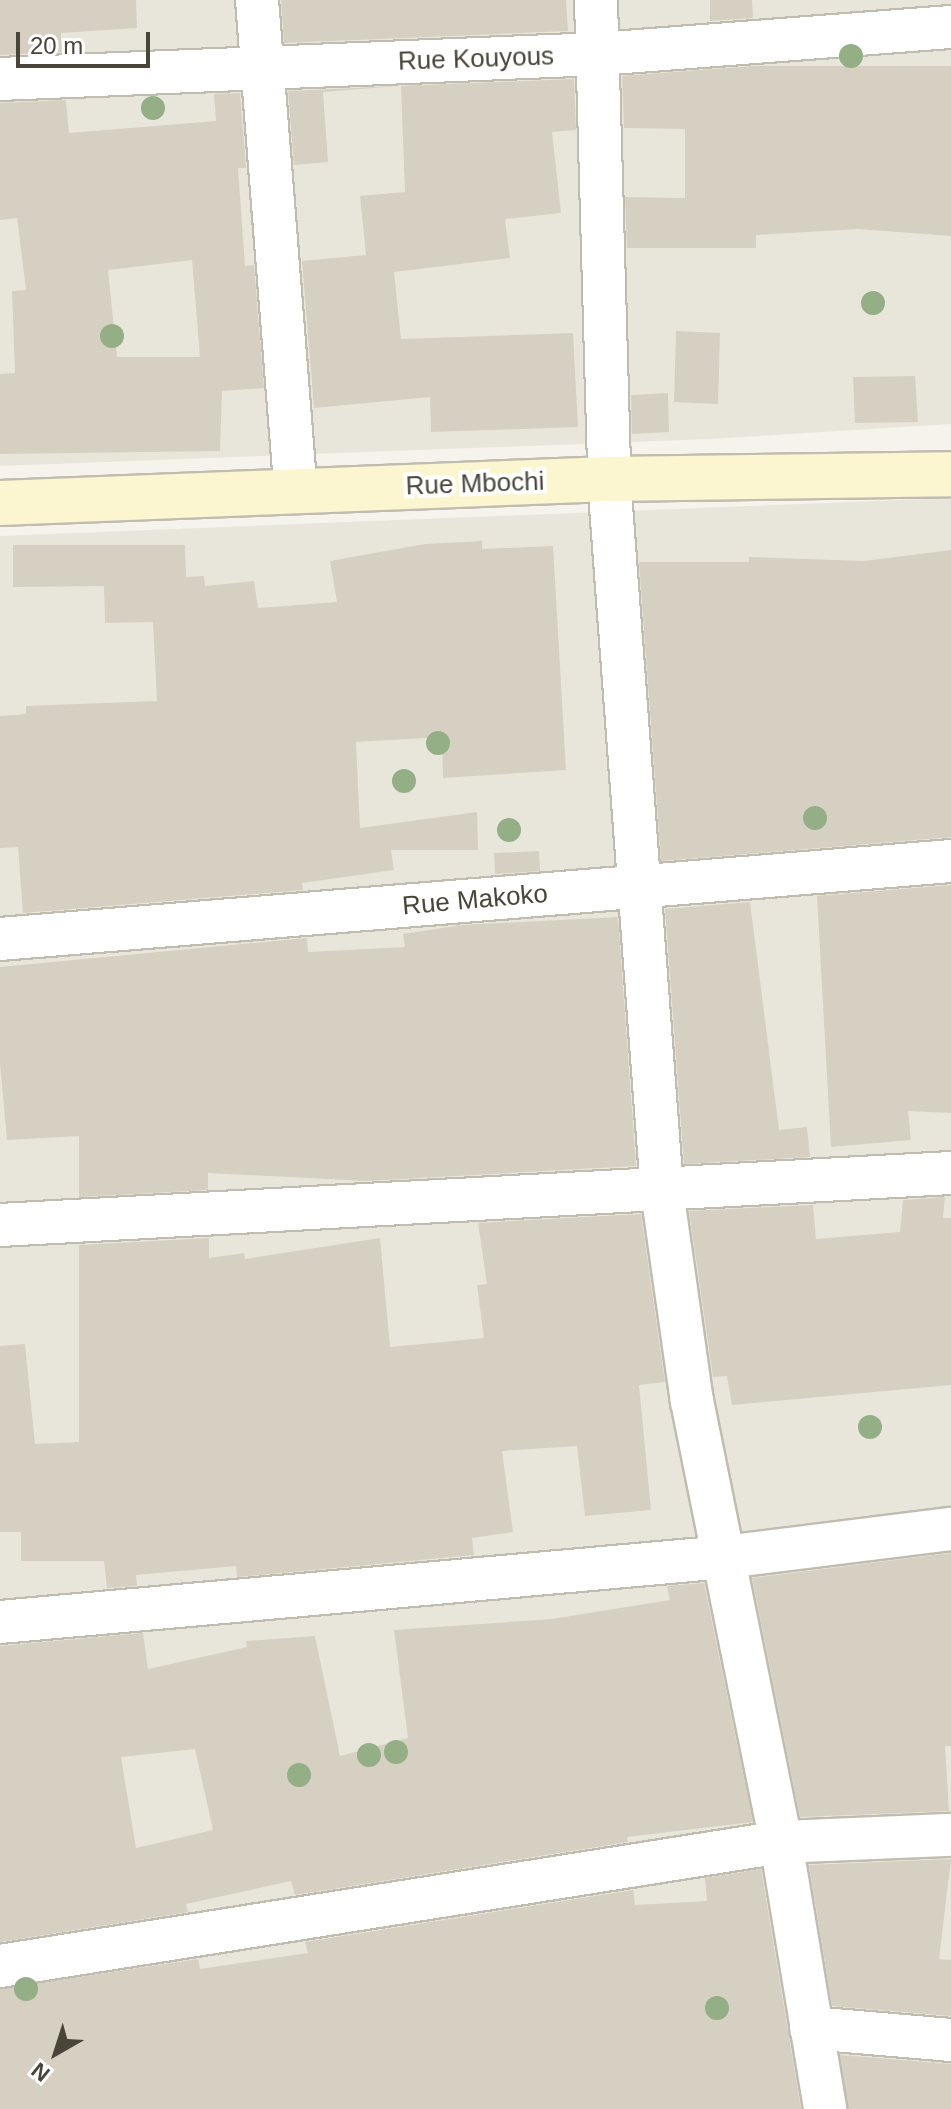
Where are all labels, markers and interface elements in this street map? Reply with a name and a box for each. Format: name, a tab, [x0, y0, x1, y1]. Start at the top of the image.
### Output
scale bar	[20, 16, 154, 66]
text: 20 m	[30, 32, 83, 59]
street label: Rue Kouyous	[397, 41, 555, 77]
street label: Rue Mbochi	[405, 466, 545, 502]
street label: Rue Makoko	[401, 878, 549, 922]
north arrow	[16, 2013, 96, 2093]
text: N	[27, 2057, 55, 2087]

